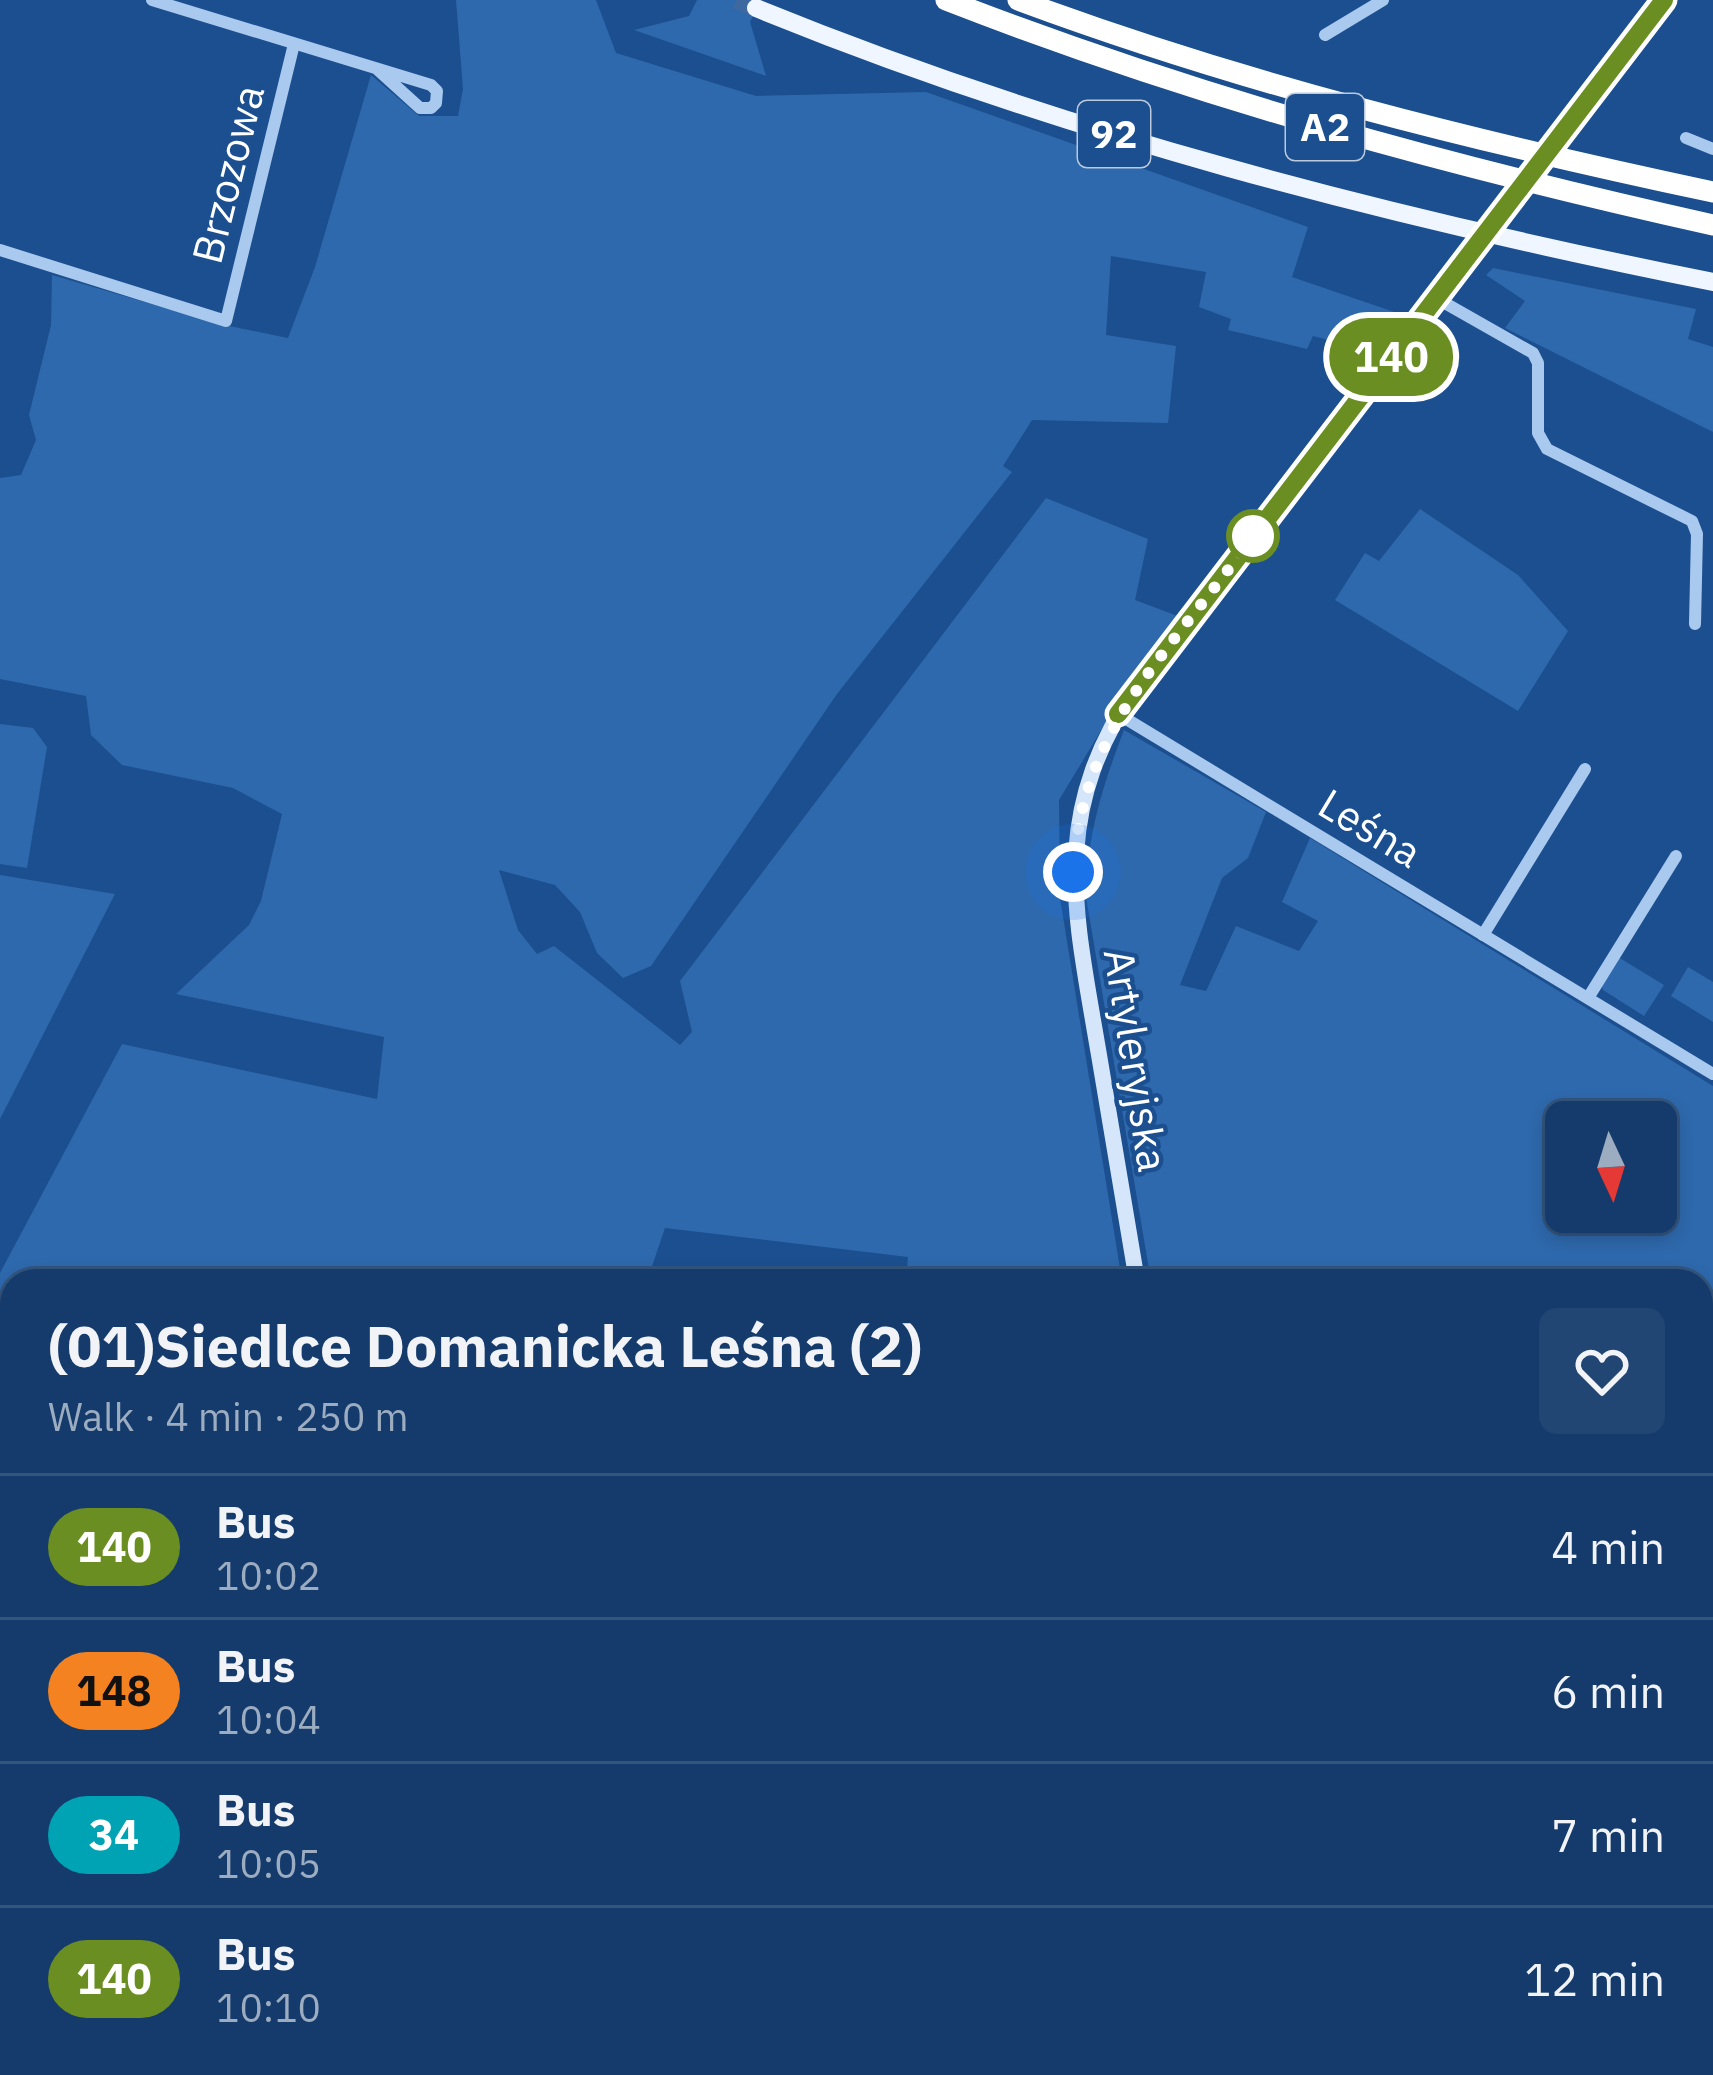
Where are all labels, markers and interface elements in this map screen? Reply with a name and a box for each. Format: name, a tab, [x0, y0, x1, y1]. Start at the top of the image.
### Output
street label: Brzozowa	[179, 79, 276, 269]
road number: A2	[1286, 94, 1364, 160]
road number: 92	[1078, 101, 1150, 167]
line badge: 140	[1322, 318, 1460, 396]
text: 140	[1353, 329, 1429, 384]
unlabelled marker	[1228, 511, 1278, 561]
street label: Leśna	[1309, 776, 1432, 880]
your location	[1043, 842, 1103, 902]
street label: Artyleryjska	[1092, 945, 1181, 1175]
north arrow	[1545, 1101, 1677, 1233]
map controls	[1545, 1101, 1677, 1233]
button: heart	[1539, 1308, 1665, 1434]
text: (01)Siedlce Domanicka Leśna (2)	[48, 1309, 922, 1383]
text: Walk · 4 min · 250 m	[48, 1391, 409, 1442]
text: Bus	[216, 1492, 296, 1550]
text: 4 min	[1551, 1518, 1665, 1576]
text: 140	[76, 1519, 152, 1574]
text: 10:02	[216, 1550, 321, 1601]
text: Bus	[216, 1636, 296, 1694]
text: 6 min	[1551, 1662, 1665, 1720]
text: 148	[76, 1663, 152, 1718]
text: 10:04	[216, 1694, 321, 1745]
text: Bus	[216, 1780, 296, 1838]
text: 7 min	[1551, 1806, 1665, 1864]
text: 34	[89, 1807, 139, 1862]
text: 10:05	[216, 1838, 321, 1889]
text: Bus	[216, 1924, 296, 1982]
text: 12 min	[1524, 1950, 1665, 2008]
text: 140	[76, 1951, 152, 2006]
text: 10:10	[216, 1982, 321, 2033]

